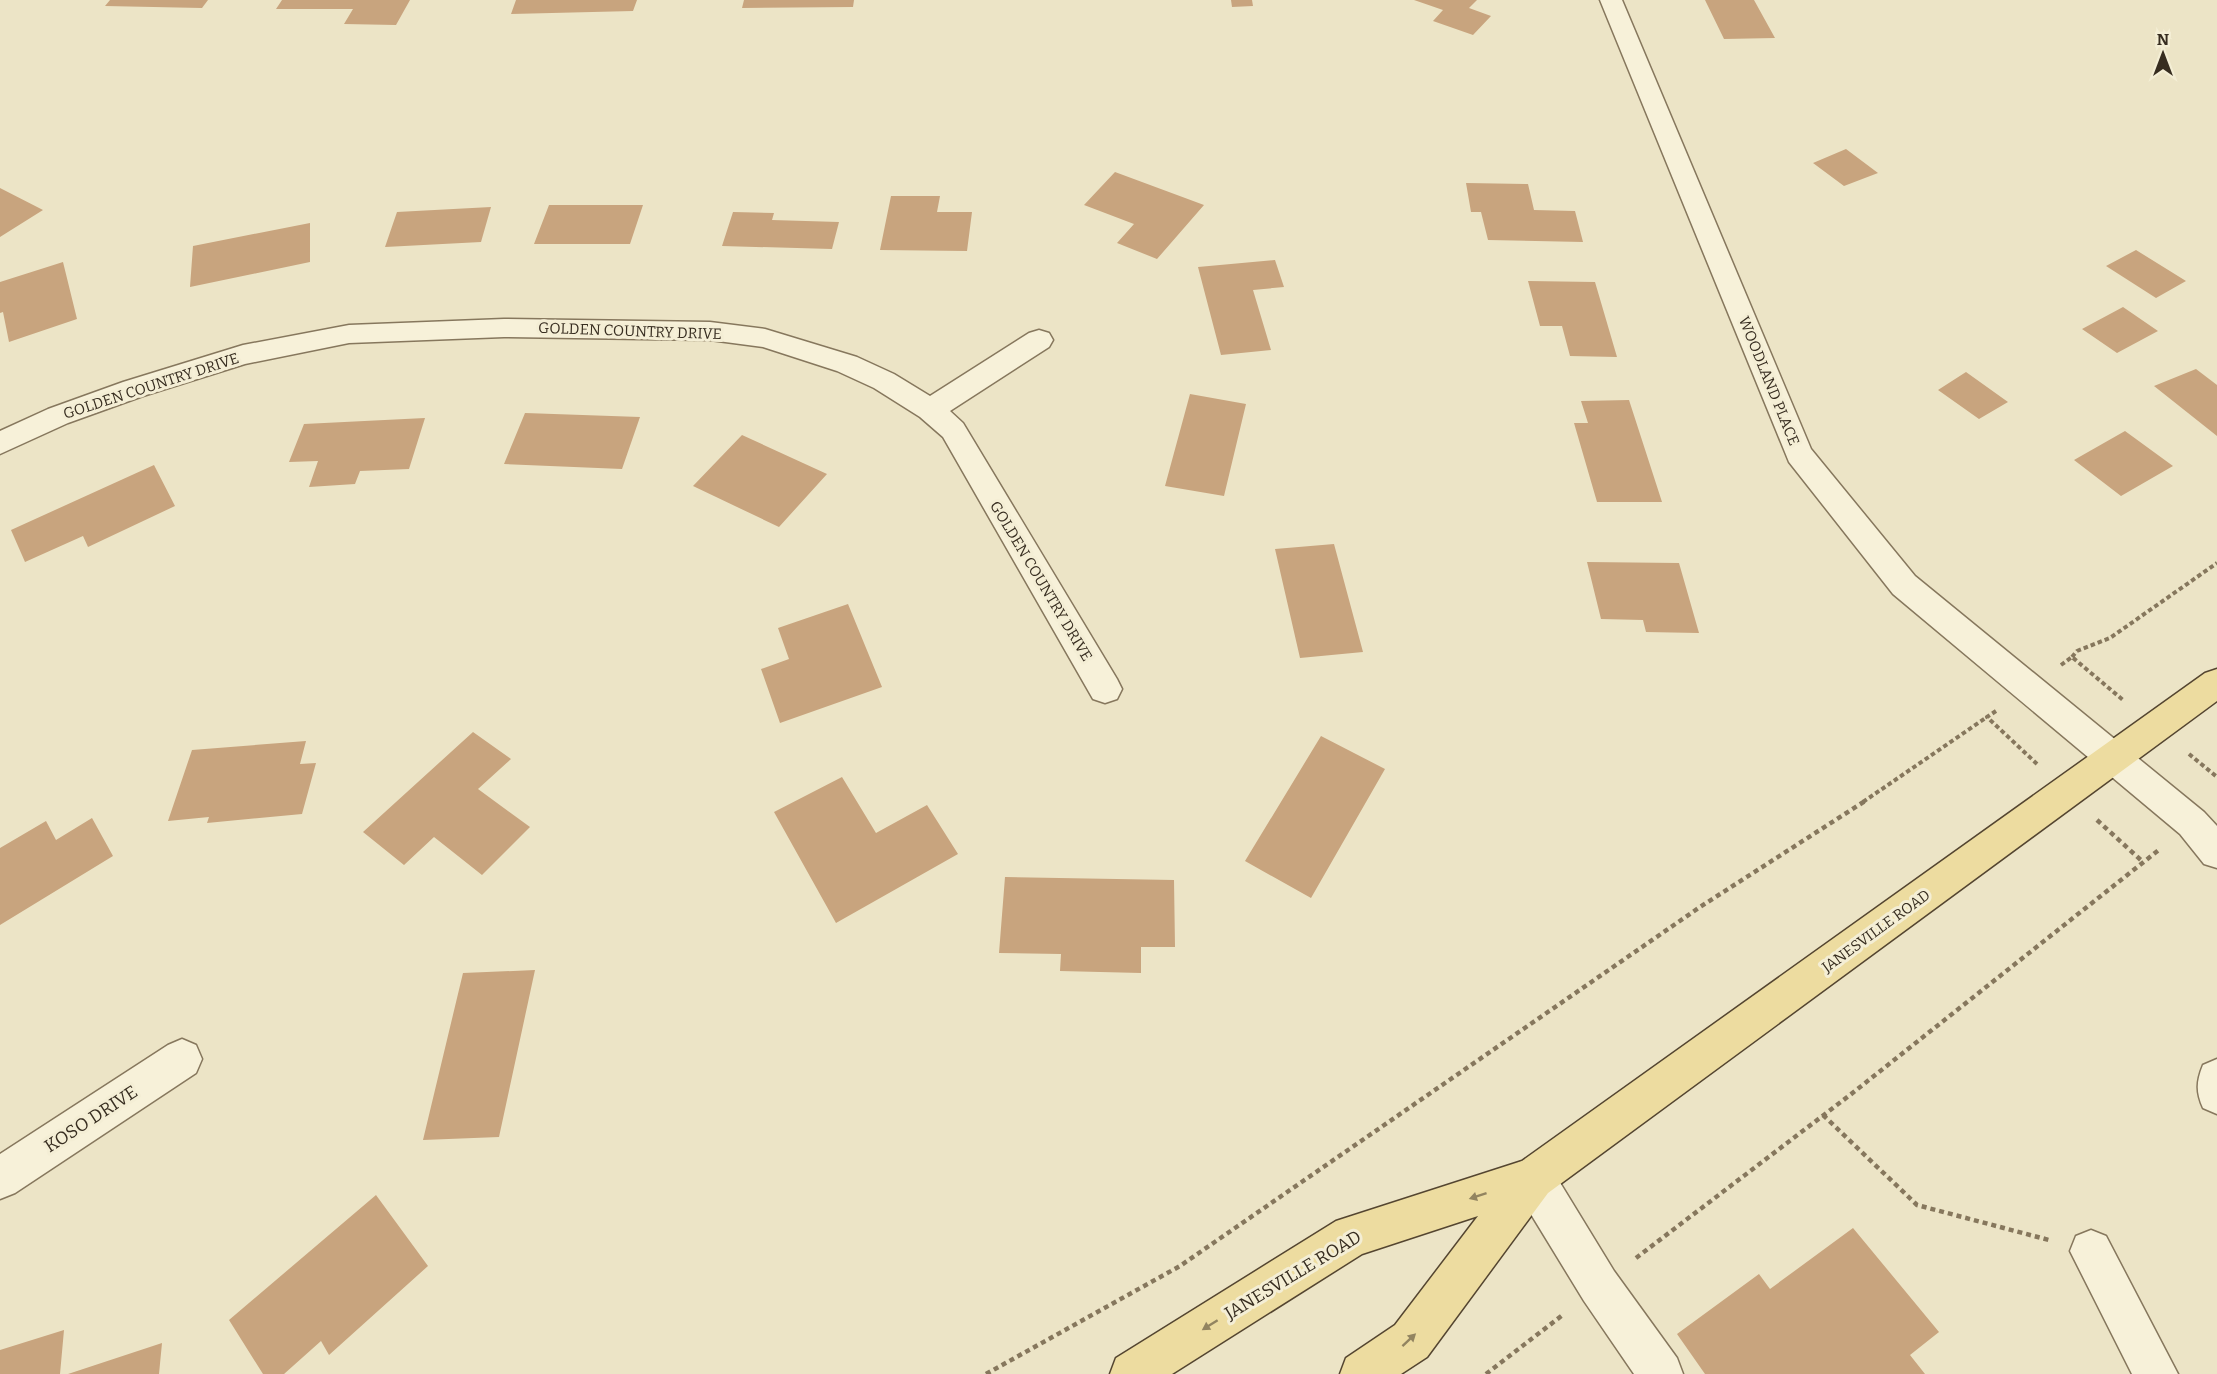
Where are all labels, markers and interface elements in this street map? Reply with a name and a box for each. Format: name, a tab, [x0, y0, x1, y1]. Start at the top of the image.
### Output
north arrow	[2133, 24, 2193, 84]
text: N	[2157, 30, 2169, 49]
street label: WOODLAND PLACE	[1735, 314, 1803, 448]
street label: GOLDEN COUNTRY DRIVE	[538, 319, 722, 343]
street label: GOLDEN COUNTRY DRIVE	[61, 349, 241, 423]
street label: GOLDEN COUNTRY DRIVE	[986, 498, 1096, 664]
street label: JANESVILLE ROAD	[1818, 886, 1934, 977]
street label: KOSO DRIVE	[40, 1081, 142, 1157]
one-way arrow	[1469, 1192, 1487, 1201]
street label: JANESVILLE ROAD	[1220, 1226, 1365, 1325]
one-way arrow	[1201, 1320, 1218, 1331]
one-way arrow	[1402, 1333, 1417, 1347]

